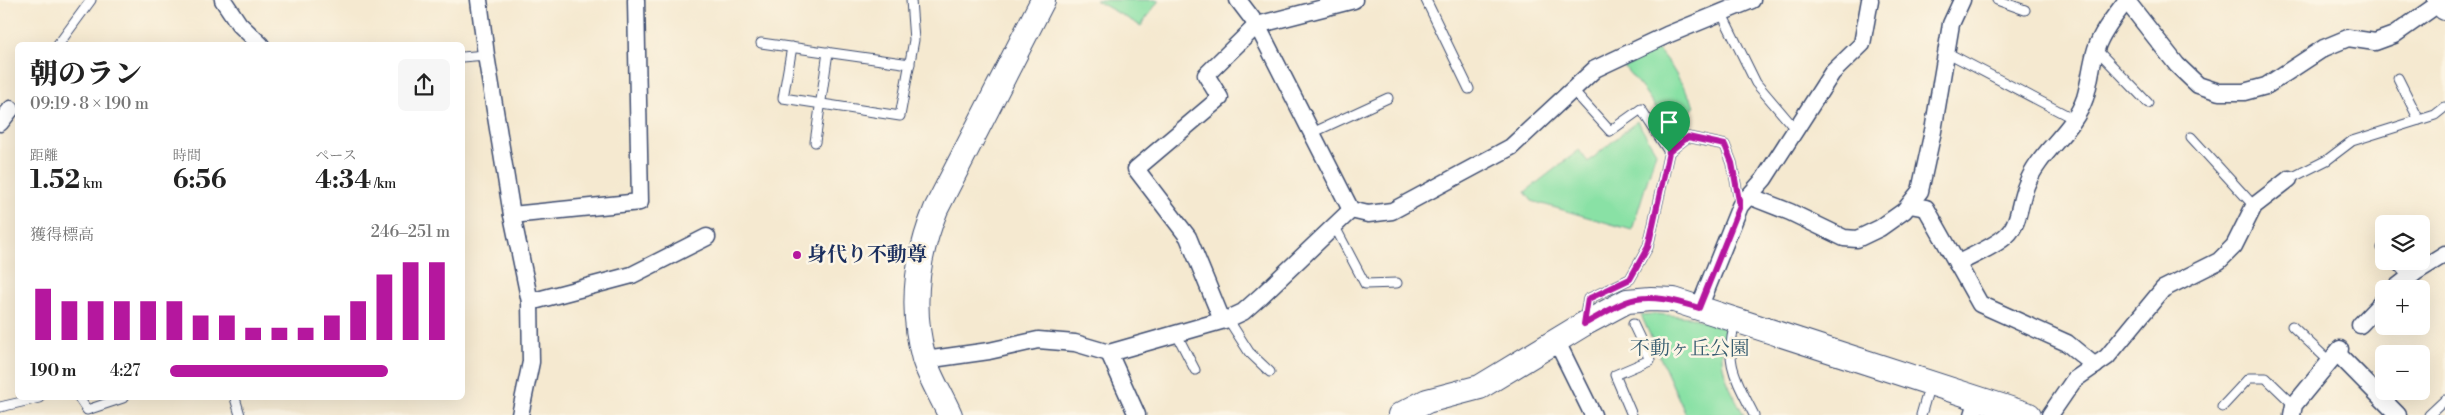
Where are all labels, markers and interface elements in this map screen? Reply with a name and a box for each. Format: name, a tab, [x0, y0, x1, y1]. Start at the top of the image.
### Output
text: 朝のラン	[30, 57, 142, 92]
button: share	[398, 59, 450, 111]
text: 09:19 · 8 × 190 m	[30, 94, 149, 114]
pin	[1648, 101, 1690, 152]
icon: arrive	[1655, 108, 1683, 136]
text: 距離	[30, 147, 58, 165]
text: 時間	[173, 147, 201, 165]
text: ペース	[315, 147, 357, 165]
text: 1.52	[30, 165, 80, 196]
text: 6:56	[173, 165, 227, 196]
text: 4:34	[315, 165, 371, 196]
text: km	[80, 175, 103, 193]
text: /km	[371, 175, 396, 193]
map controls	[2375, 215, 2430, 400]
button: layers	[2375, 215, 2430, 270]
text: 246–251 m	[371, 222, 450, 242]
text: 獲得標高	[30, 225, 94, 245]
place label: 身代り不動尊	[807, 243, 927, 268]
marker: 身代り不動尊	[791, 249, 803, 261]
button: +	[2375, 280, 2430, 335]
park label: 不動ヶ丘公園	[1630, 337, 1750, 362]
button: −	[2375, 345, 2430, 400]
text: 190 m	[30, 361, 76, 381]
text: 4:27	[110, 361, 140, 381]

